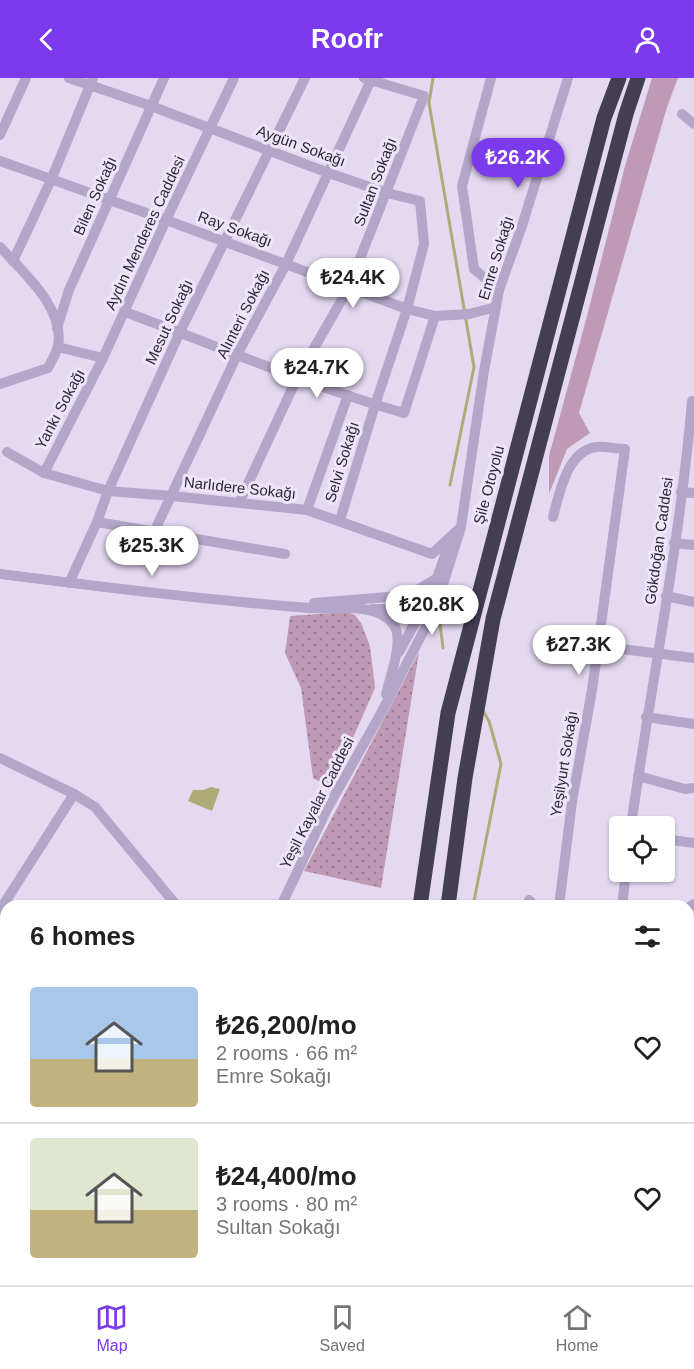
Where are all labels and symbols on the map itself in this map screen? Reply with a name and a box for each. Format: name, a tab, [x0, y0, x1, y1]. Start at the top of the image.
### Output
street label: Aygün Sokağı	[255, 122, 348, 169]
street label: Sultan Sokağı	[350, 135, 399, 228]
pin: ₺26.2K	[469, 138, 567, 189]
street label: Aydın Menderes Caddesi	[101, 153, 188, 313]
street label: Bilen Sokağı	[70, 154, 119, 238]
street label: Ray Sokağı	[196, 207, 275, 250]
street label: Emre Sokağı	[475, 214, 516, 302]
pin: ₺24.4K	[304, 258, 402, 309]
street label: Alınteri Sokağı	[213, 266, 272, 361]
street label: Mesut Sokağı	[141, 277, 196, 367]
pin: ₺24.7K	[268, 348, 366, 399]
street label: Yankı Sokağı	[31, 366, 88, 452]
street label: Selvi Sokağı	[321, 419, 362, 504]
street label: Şile Otoyolu	[470, 444, 507, 526]
street label: Narlıdere Sokağı	[183, 473, 297, 502]
street label: Gökdoğan Caddesi	[641, 476, 676, 606]
pin: ₺25.3K	[103, 526, 201, 577]
pin: ₺20.8K	[383, 585, 481, 636]
pin: ₺27.3K	[530, 625, 628, 676]
street label: Yeşilyurt Sokağı	[547, 710, 580, 818]
street label: Yeşil Kayalar Caddesi	[276, 734, 357, 871]

